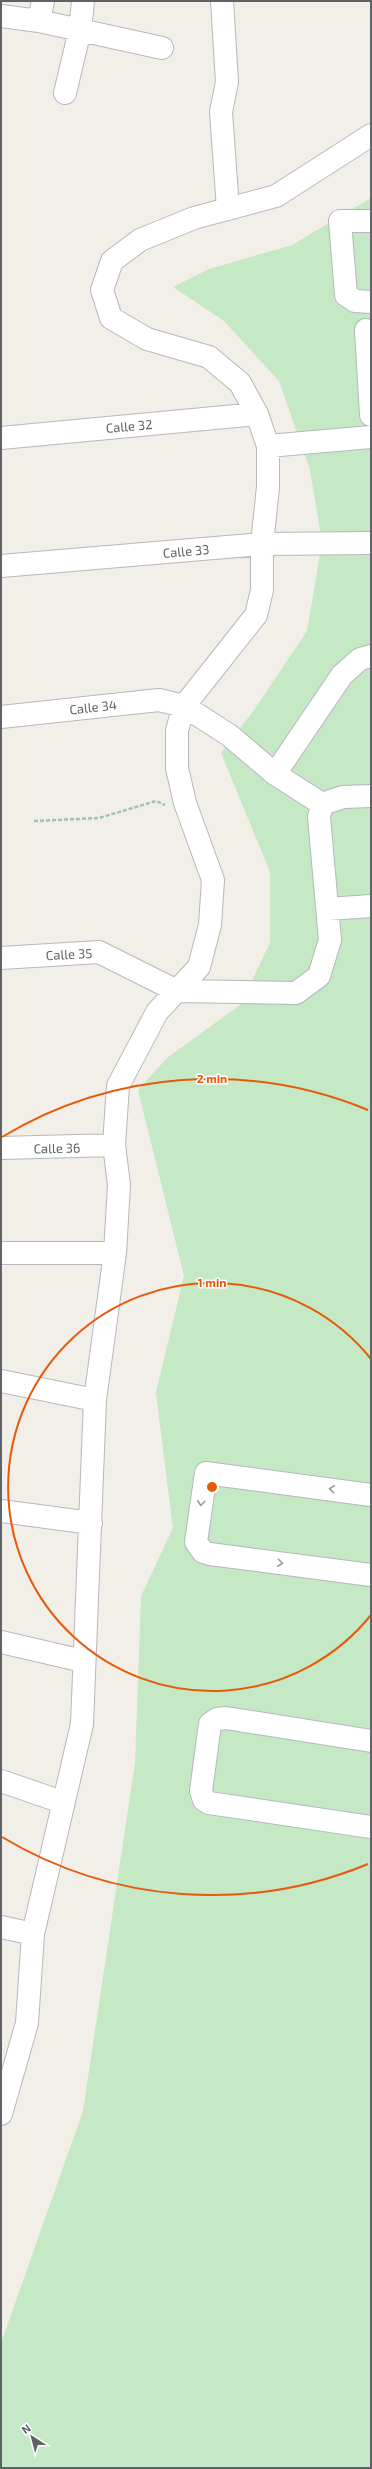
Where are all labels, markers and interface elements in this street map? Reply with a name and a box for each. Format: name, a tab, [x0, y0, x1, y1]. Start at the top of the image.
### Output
street label: Calle 32	[105, 416, 153, 436]
street label: Calle 33	[162, 541, 210, 561]
street label: Calle 34	[69, 697, 117, 717]
street label: Calle 35	[45, 945, 93, 963]
text: 2 min	[197, 1071, 227, 1085]
street label: Calle 36	[33, 1140, 81, 1156]
text: 1 min	[198, 1275, 226, 1289]
centre of rings	[205, 1480, 219, 1494]
one-way arrow	[329, 1485, 335, 1494]
one-way arrow	[197, 1500, 206, 1506]
one-way arrow	[277, 1558, 283, 1567]
north arrow	[12, 2417, 52, 2457]
text: N	[19, 2421, 33, 2436]

